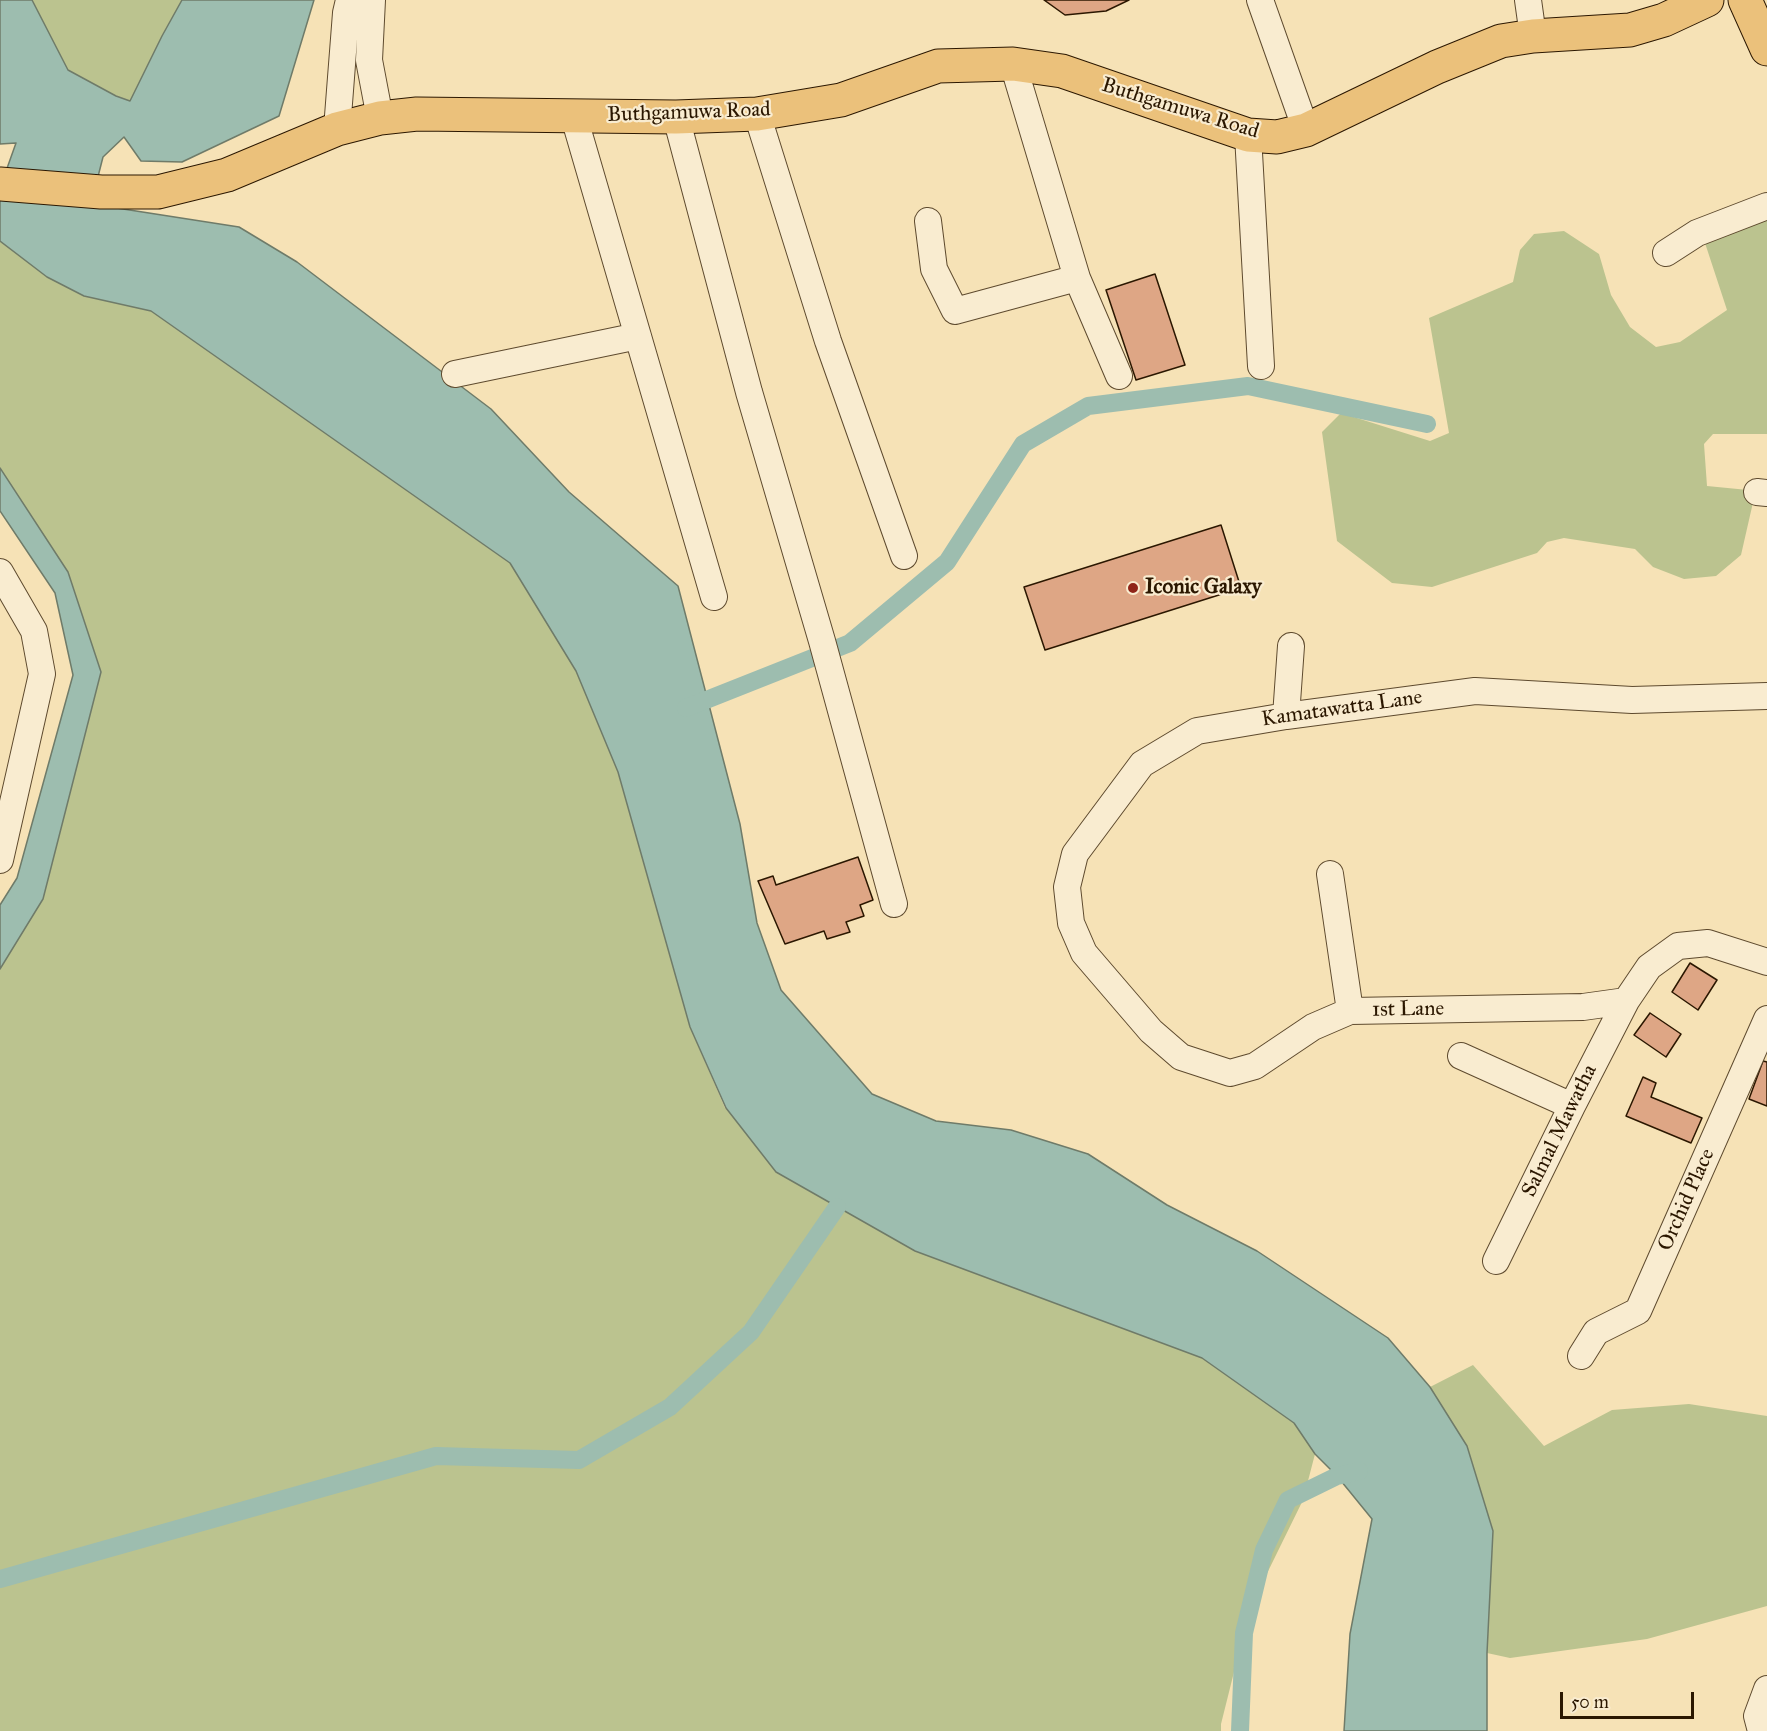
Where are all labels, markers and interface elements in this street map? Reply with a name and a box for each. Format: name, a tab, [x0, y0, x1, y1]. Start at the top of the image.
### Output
street label: Buthgamuwa Road	[1098, 73, 1262, 145]
street label: Buthgamuwa Road	[607, 98, 771, 128]
place label: Iconic Galaxy	[1145, 575, 1262, 601]
marker: Iconic Galaxy	[1126, 581, 1140, 595]
street label: Kamatawatta Lane	[1260, 685, 1424, 733]
street label: 1st Lane	[1372, 997, 1444, 1023]
street label: Salmal Mawatha	[1517, 1061, 1603, 1201]
street label: Orchid Place	[1653, 1145, 1721, 1255]
scale bar	[1563, 1680, 1696, 1718]
text: 50 m	[1571, 1691, 1609, 1713]

